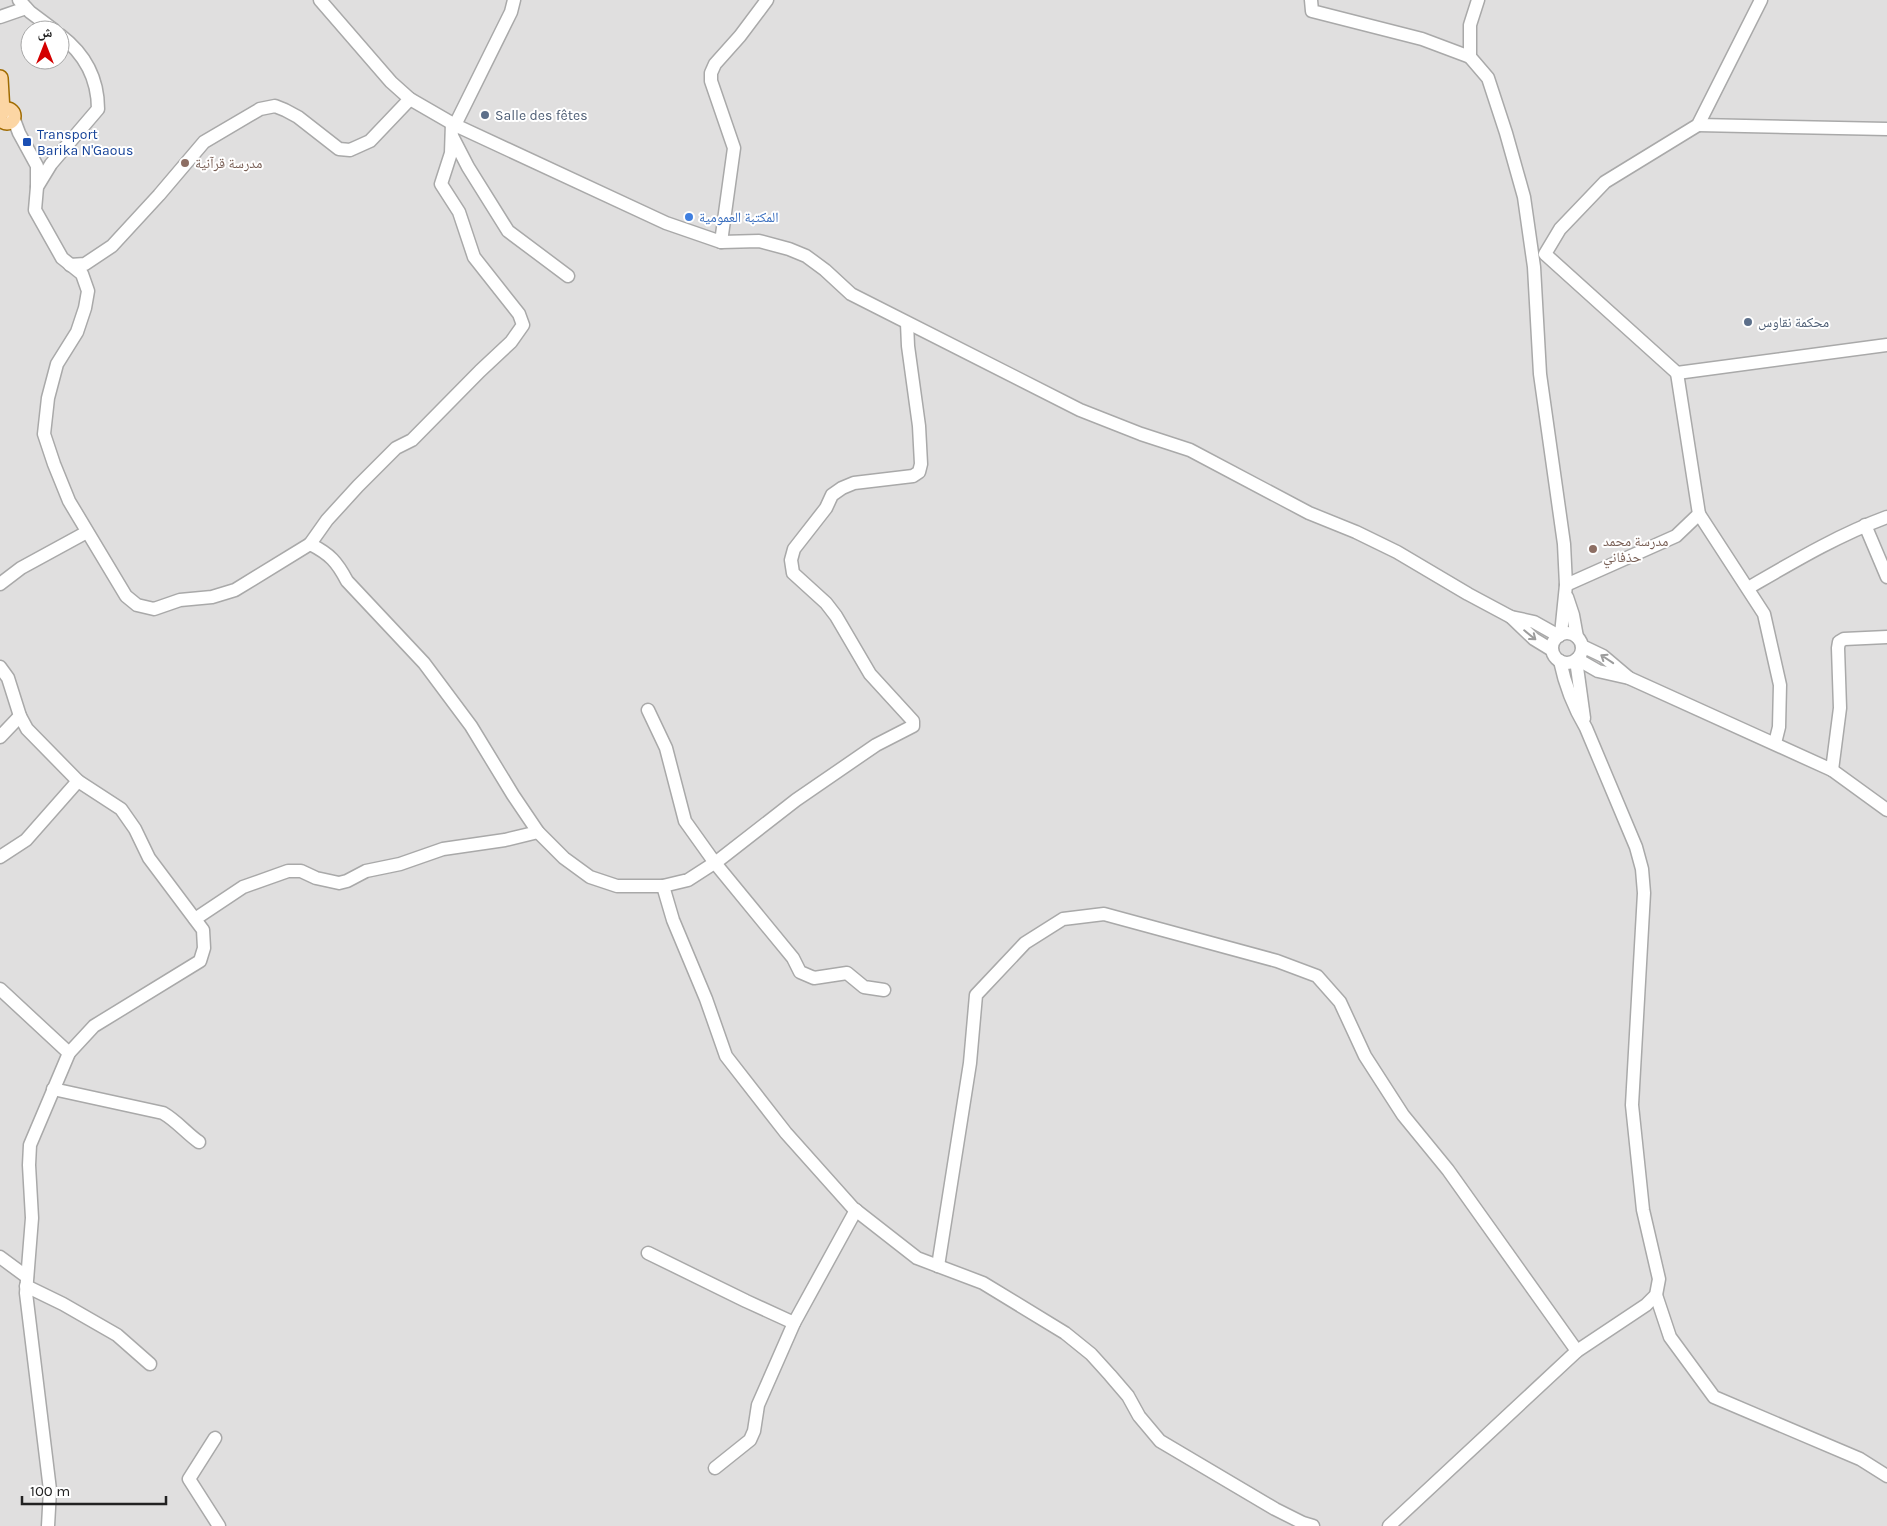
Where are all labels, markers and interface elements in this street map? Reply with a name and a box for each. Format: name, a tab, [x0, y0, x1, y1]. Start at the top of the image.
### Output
north arrow	[20, 20, 70, 70]
text: ش	[38, 24, 53, 41]
place label: Salle des fêtes	[495, 107, 587, 124]
marker: Salle des fêtes	[479, 109, 491, 121]
place label: Transport Barika N'Gaous	[37, 126, 133, 159]
marker: Transport Barika N'Gaous	[21, 136, 33, 148]
place label: مدرسة قرآنية	[195, 155, 262, 172]
marker: مدرسة قرآنية	[179, 157, 191, 169]
place label: المكتبة العمومية	[699, 209, 778, 226]
marker: المكتبة العمومية	[683, 211, 695, 223]
place label: محكمة نقاوس	[1758, 314, 1829, 331]
marker: محكمة نقاوس	[1742, 316, 1754, 328]
place label: مدرسة محمد حذفاني	[1603, 533, 1668, 569]
marker: مدرسة محمد حذفاني	[1587, 543, 1599, 555]
one-way arrow	[1523, 630, 1536, 641]
one-way arrow	[1600, 654, 1614, 664]
scale bar	[22, 1474, 166, 1506]
text: 100 m	[30, 1482, 70, 1500]

